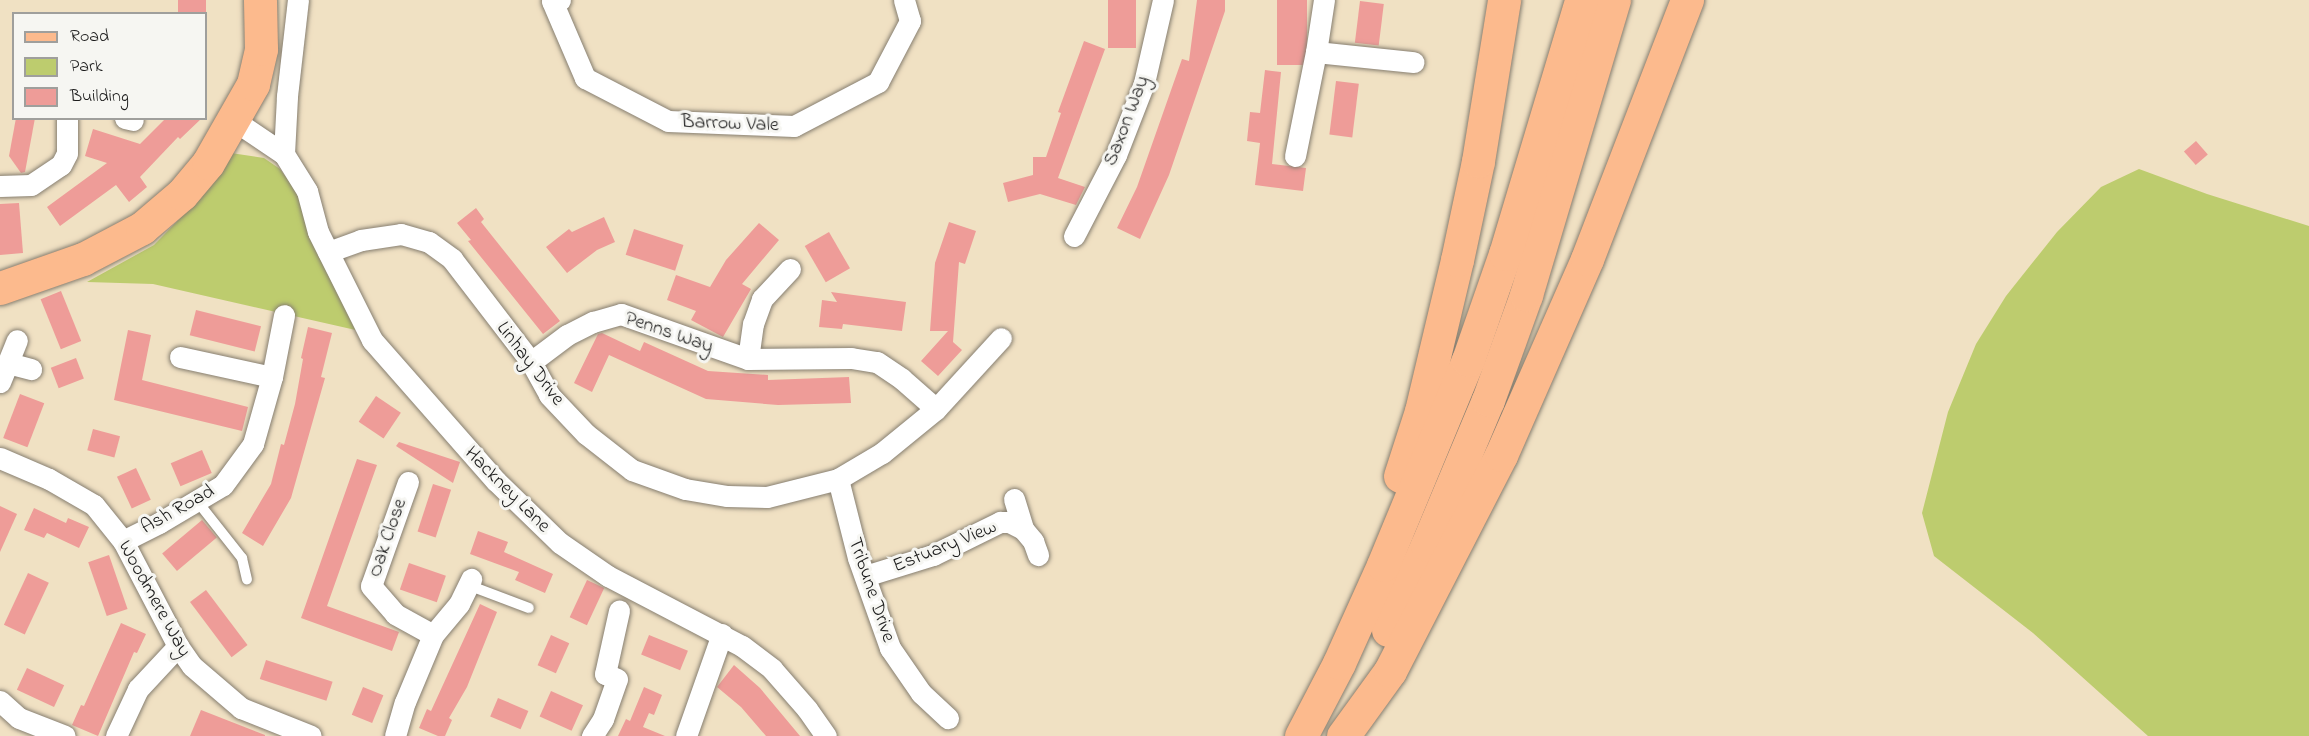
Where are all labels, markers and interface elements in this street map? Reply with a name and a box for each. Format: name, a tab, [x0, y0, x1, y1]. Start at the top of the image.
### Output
legend	[12, 12, 207, 120]
text: Road	[70, 24, 109, 50]
text: Park	[70, 54, 103, 80]
street label: Saxon Way	[1099, 73, 1155, 169]
text: Building	[70, 84, 129, 110]
street label: Barrow Vale	[681, 110, 779, 138]
street label: Penns Way	[622, 307, 716, 359]
street label: Linhay Drive	[491, 317, 569, 411]
street label: Hackney Lane	[459, 442, 555, 538]
street label: Ash Road	[137, 480, 219, 540]
street label: Oak Close	[363, 496, 413, 580]
street label: Estuary View	[890, 515, 1000, 579]
street label: Tribune Drive	[842, 535, 900, 645]
street label: Woodmere Way	[112, 537, 196, 661]

